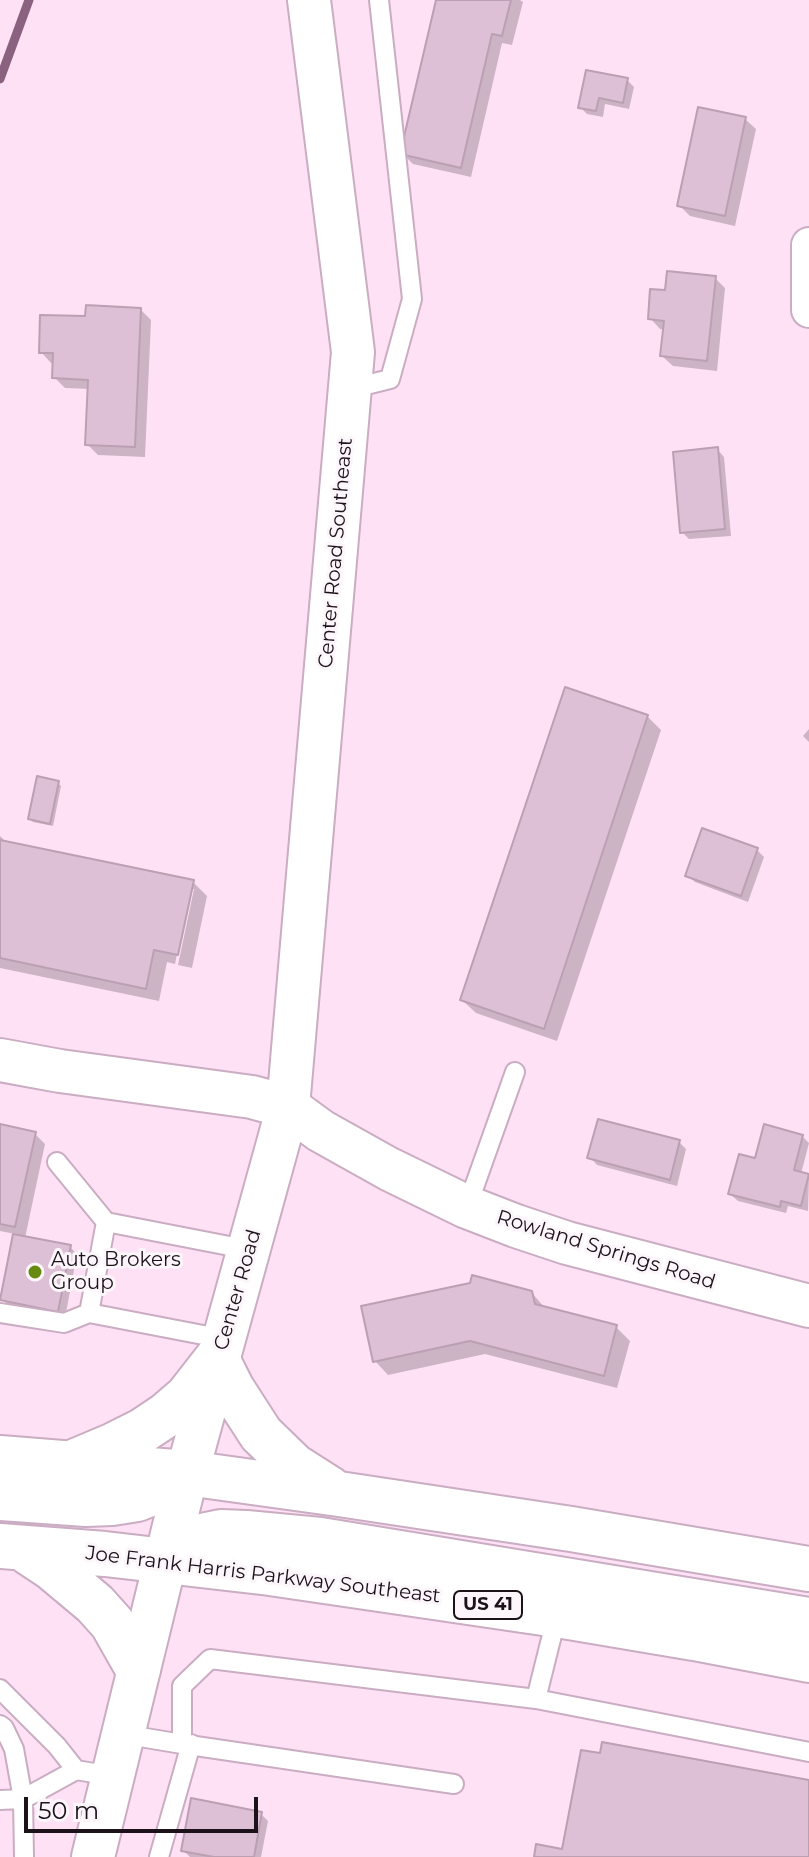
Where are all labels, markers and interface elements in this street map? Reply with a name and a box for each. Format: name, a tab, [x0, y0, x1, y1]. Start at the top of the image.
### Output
street label: Center Road Southeast	[314, 437, 358, 669]
street label: Rowland Springs Road	[494, 1205, 718, 1295]
street label: Center Road	[209, 1227, 267, 1353]
place label: Auto Brokers Group	[51, 1248, 181, 1295]
marker: Auto Brokers Group	[26, 1263, 44, 1281]
street label: Joe Frank Harris Parkway Southeast	[84, 1541, 442, 1609]
road number: US 41	[454, 1591, 522, 1619]
scale bar	[28, 1781, 262, 1831]
text: 50 m	[38, 1796, 99, 1825]

